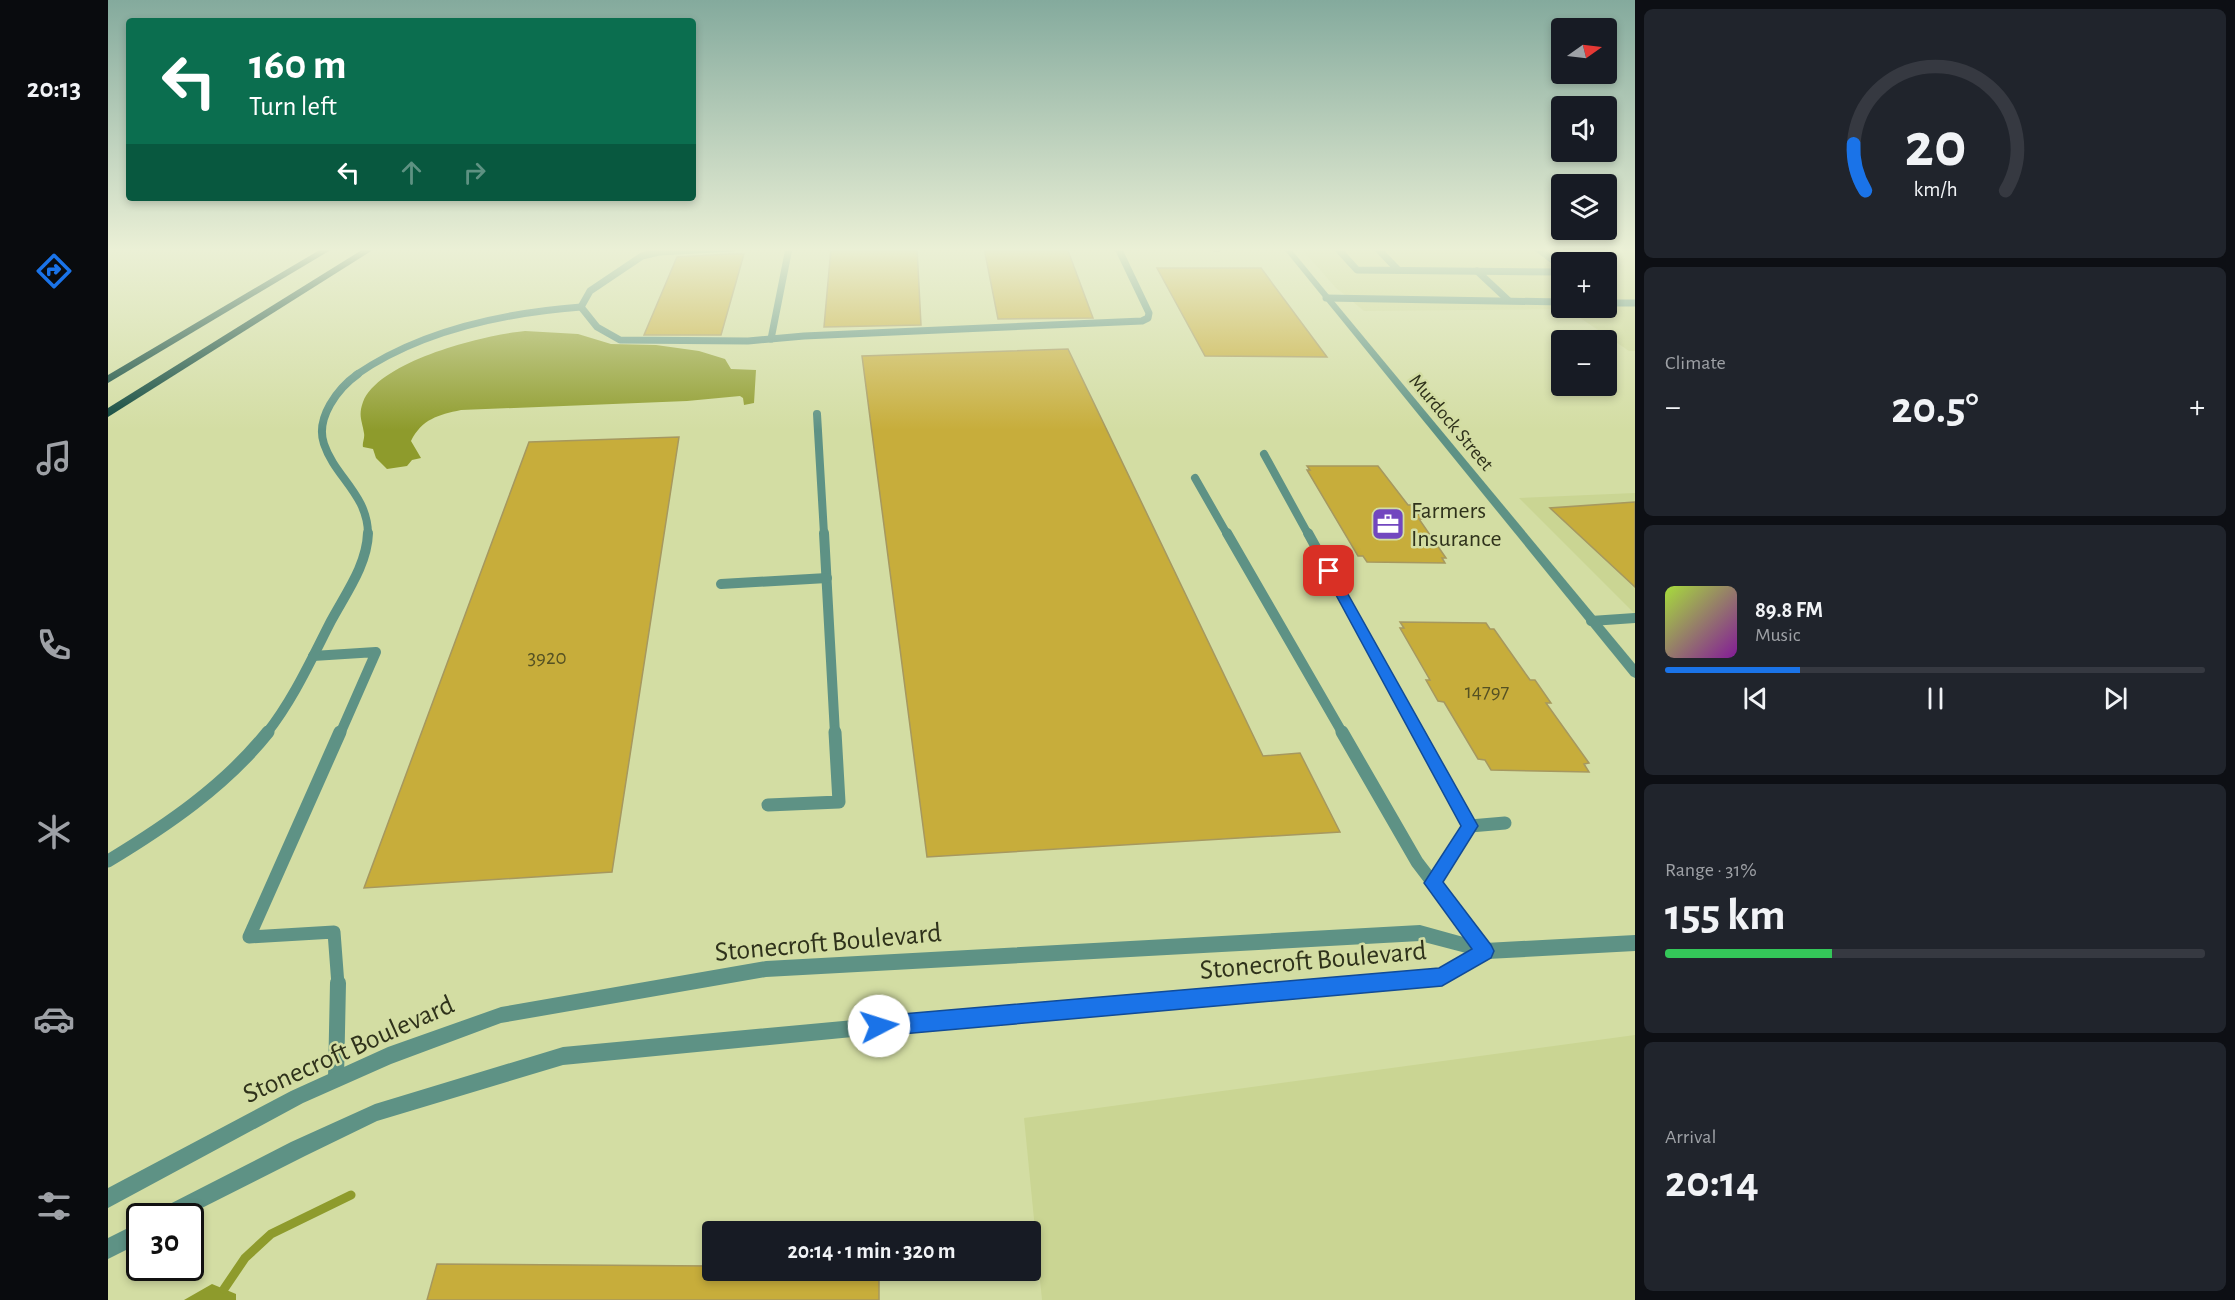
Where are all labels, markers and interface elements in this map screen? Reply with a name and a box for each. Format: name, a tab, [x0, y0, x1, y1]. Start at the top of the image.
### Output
north arrow	[1551, 18, 1617, 84]
map controls	[1551, 18, 1617, 396]
icon: left	[150, 42, 228, 120]
text: 160 m	[249, 44, 347, 86]
text: 20:13	[27, 75, 81, 102]
text: Turn left	[249, 93, 337, 120]
button: sound	[1551, 96, 1617, 162]
text: 20	[1904, 115, 1966, 177]
icon: left	[332, 156, 365, 189]
icon: ahead	[395, 156, 428, 189]
icon: right	[458, 156, 491, 189]
button: layers	[1551, 174, 1617, 240]
text: km/h	[1913, 179, 1957, 200]
icon: directions	[33, 250, 75, 292]
button: +	[1551, 252, 1617, 318]
button: −	[1551, 330, 1617, 396]
text: Climate	[1665, 353, 1726, 373]
street label: Murdock Street	[1405, 371, 1498, 475]
text: 20.5°	[1891, 386, 1979, 431]
text: −	[1665, 391, 1681, 424]
text: +	[2189, 391, 2205, 424]
icon: music	[33, 437, 75, 479]
place label: Farmers Insurance	[1411, 499, 1502, 551]
office icon: Farmers Insurance	[1370, 506, 1406, 542]
pin	[1303, 545, 1354, 596]
icon: arrive	[1312, 554, 1345, 587]
text: 89.8 FM	[1755, 599, 1823, 621]
icon: phone	[33, 624, 75, 666]
text: Music	[1755, 625, 1801, 645]
house number: 3920	[527, 647, 567, 668]
house number: 14797	[1465, 681, 1510, 702]
icon: previous	[1739, 682, 1772, 715]
icon: pause	[1919, 682, 1952, 715]
icon: next	[2099, 682, 2132, 715]
icon: climate	[33, 811, 75, 853]
text: Range · 31%	[1665, 860, 1757, 880]
text: 155 km	[1665, 893, 1785, 938]
street label: Stonecroft Boulevard	[714, 919, 943, 967]
street label: Stonecroft Boulevard	[1199, 937, 1428, 985]
street label: Stonecroft Boulevard	[239, 991, 459, 1109]
position arrow	[847, 994, 911, 1058]
icon: car	[33, 998, 75, 1040]
text: Arrival	[1665, 1127, 1716, 1147]
text: 20:14	[1665, 1160, 1759, 1205]
icon: filters	[33, 1185, 75, 1227]
speed limit sign: 30	[126, 1203, 204, 1281]
text: 20:14 · 1 min · 320 m	[788, 1240, 955, 1262]

